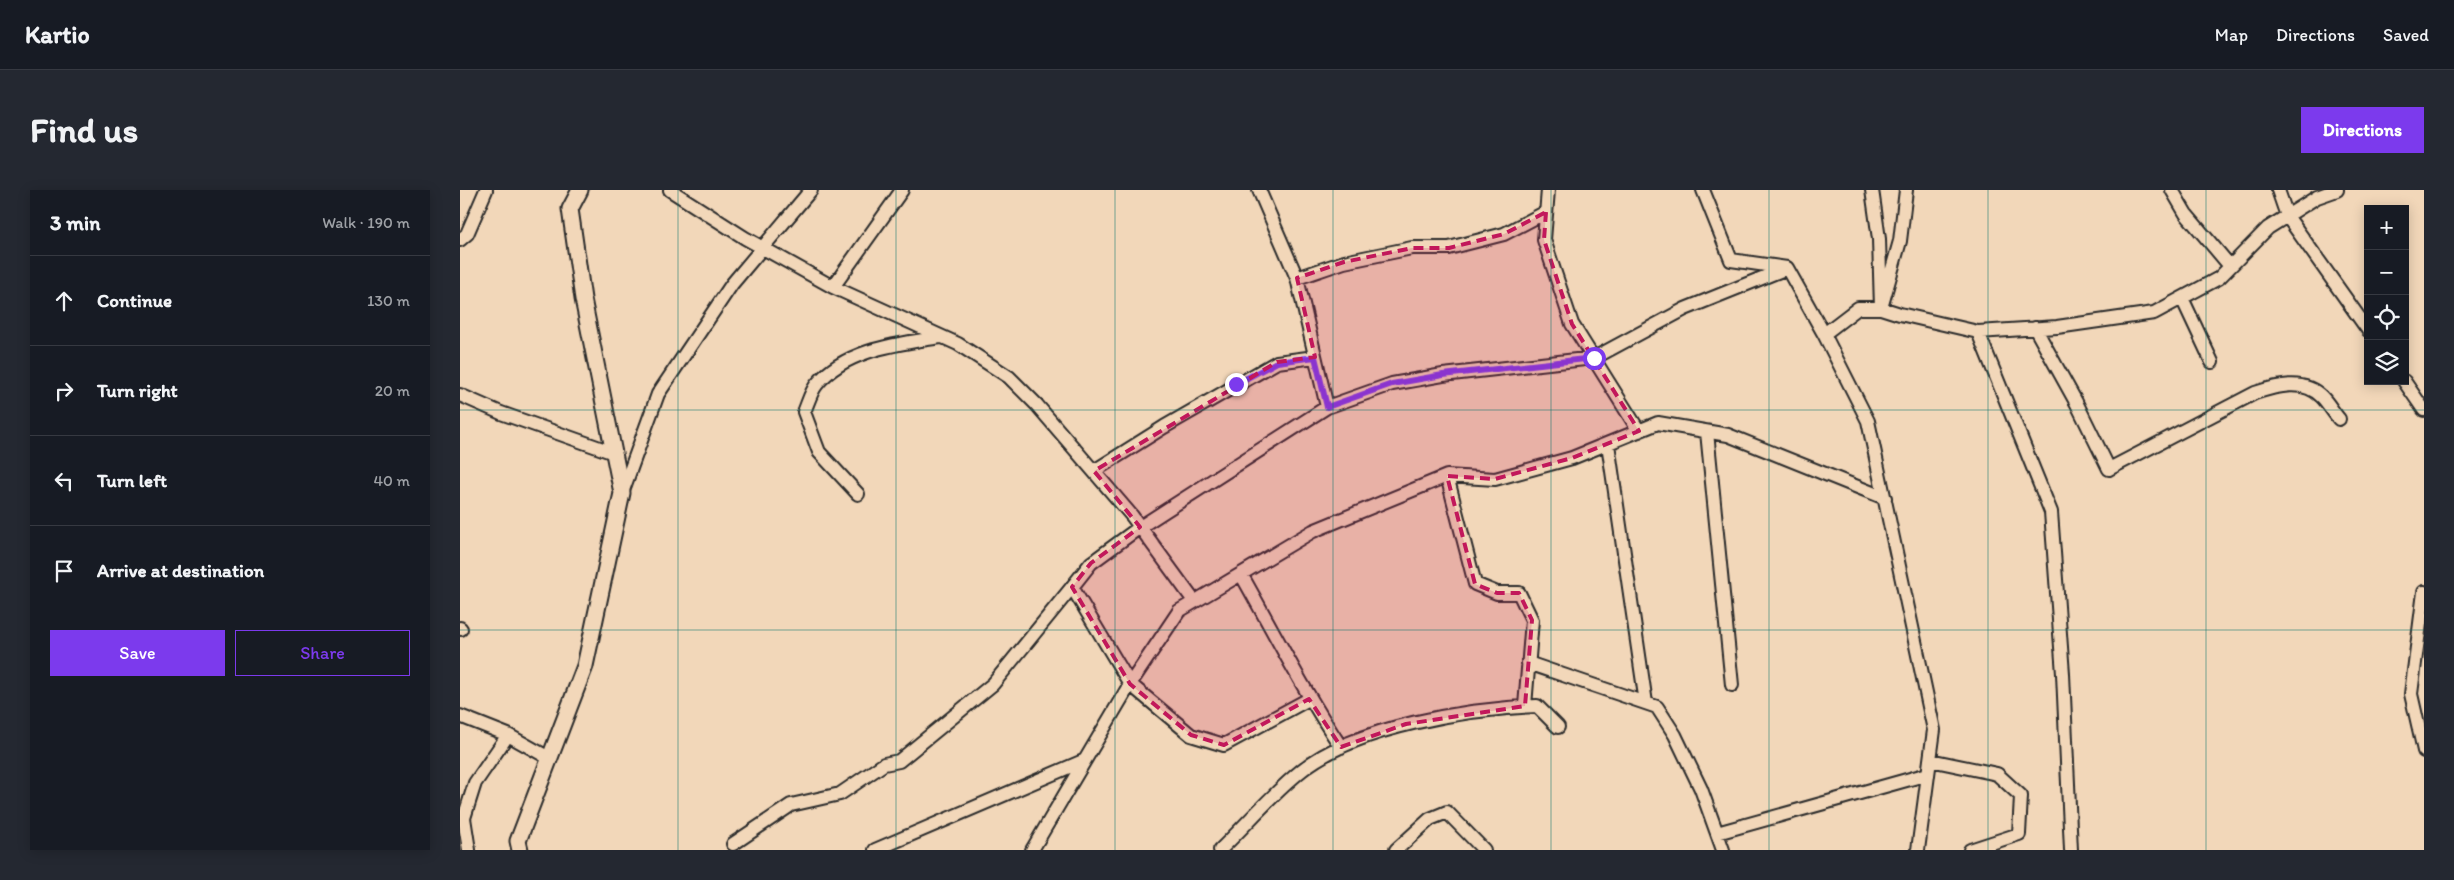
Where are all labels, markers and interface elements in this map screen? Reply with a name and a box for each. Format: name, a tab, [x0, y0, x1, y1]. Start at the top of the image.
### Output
text: Kartio	[25, 20, 90, 49]
text: Map	[2215, 24, 2248, 46]
text: Directions	[2276, 24, 2355, 46]
text: Saved	[2383, 24, 2429, 46]
button: Directions	[2301, 107, 2424, 153]
text: Find us	[30, 109, 138, 151]
map controls	[2364, 205, 2409, 385]
button: +	[2364, 205, 2409, 250]
text: 3 min	[50, 210, 100, 235]
text: Walk · 190 m	[322, 213, 410, 232]
button: −	[2364, 250, 2409, 295]
icon: ahead	[50, 287, 78, 315]
text: Continue	[97, 289, 172, 312]
text: 130 m	[367, 291, 410, 310]
button: locate	[2364, 295, 2409, 340]
button: layers	[2364, 340, 2409, 385]
route start	[1583, 347, 1606, 370]
route end	[1225, 373, 1248, 396]
icon: right	[50, 377, 78, 405]
text: Turn right	[97, 379, 178, 402]
text: 20 m	[375, 381, 410, 400]
icon: left	[50, 467, 78, 495]
text: Turn left	[97, 469, 167, 492]
text: 40 m	[373, 471, 410, 490]
icon: arrive	[50, 557, 78, 585]
text: Arrive at destination	[97, 559, 264, 582]
button: Save	[50, 630, 225, 676]
button: Share	[235, 630, 410, 676]

